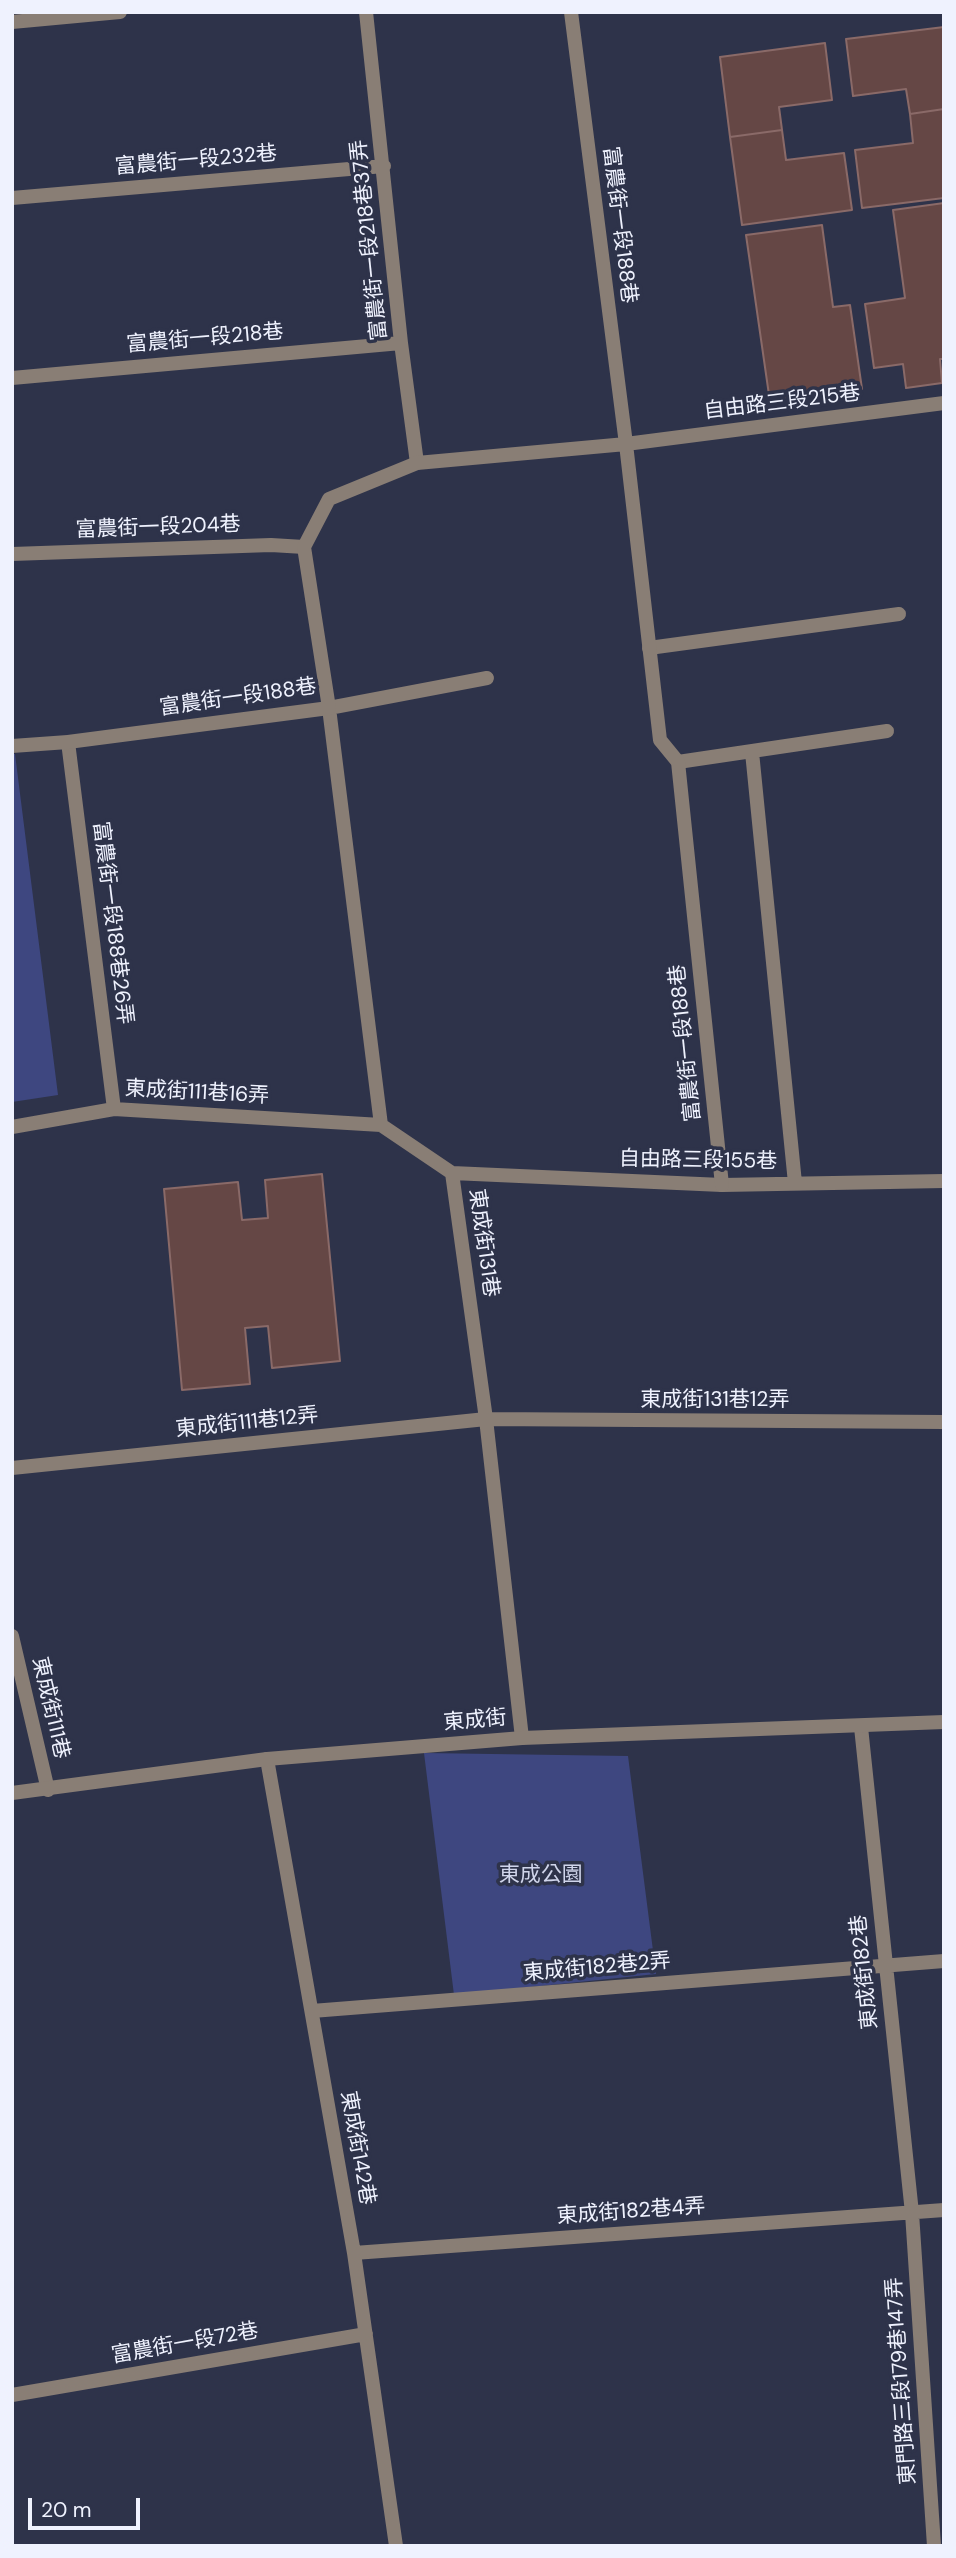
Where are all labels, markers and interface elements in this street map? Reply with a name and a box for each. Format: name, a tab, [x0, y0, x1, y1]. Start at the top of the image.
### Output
street label: 富農街一段218巷37弄	[347, 138, 393, 342]
street label: 富農街一段232巷	[114, 141, 278, 181]
street label: 富農街一段188巷	[597, 145, 641, 305]
street label: 富農街一段218巷	[125, 320, 285, 358]
street label: 自由路三段215巷	[702, 381, 862, 425]
street label: 富農街一段204巷	[75, 513, 241, 543]
street label: 富農街一段188巷	[158, 675, 318, 721]
street label: 富農街一段188巷26弄	[87, 820, 137, 1026]
street label: 富農街一段188巷	[665, 963, 707, 1123]
street label: 東成街111巷16弄	[124, 1077, 270, 1109]
street label: 自由路三段155巷	[619, 1147, 777, 1175]
street label: 東成街131巷	[463, 1187, 503, 1299]
street label: 東成街131巷12弄	[641, 1387, 789, 1413]
street label: 東成街111巷12弄	[174, 1403, 320, 1443]
street label: 東成街111巷	[26, 1655, 74, 1761]
street label: 東成街	[443, 1706, 507, 1736]
park label: 東成公園	[499, 1862, 583, 1888]
street label: 東成街182巷	[846, 1913, 884, 2031]
street label: 東成街182巷2弄	[522, 1949, 672, 1987]
street label: 東成街142巷	[335, 2089, 379, 2207]
street label: 東成街182巷4弄	[556, 2194, 706, 2230]
street label: 東門路三段179巷147弄	[882, 2276, 922, 2486]
street label: 富農街一段72巷	[110, 2319, 260, 2369]
scale bar	[32, 2484, 144, 2528]
text: 20 m	[41, 2496, 92, 2524]

